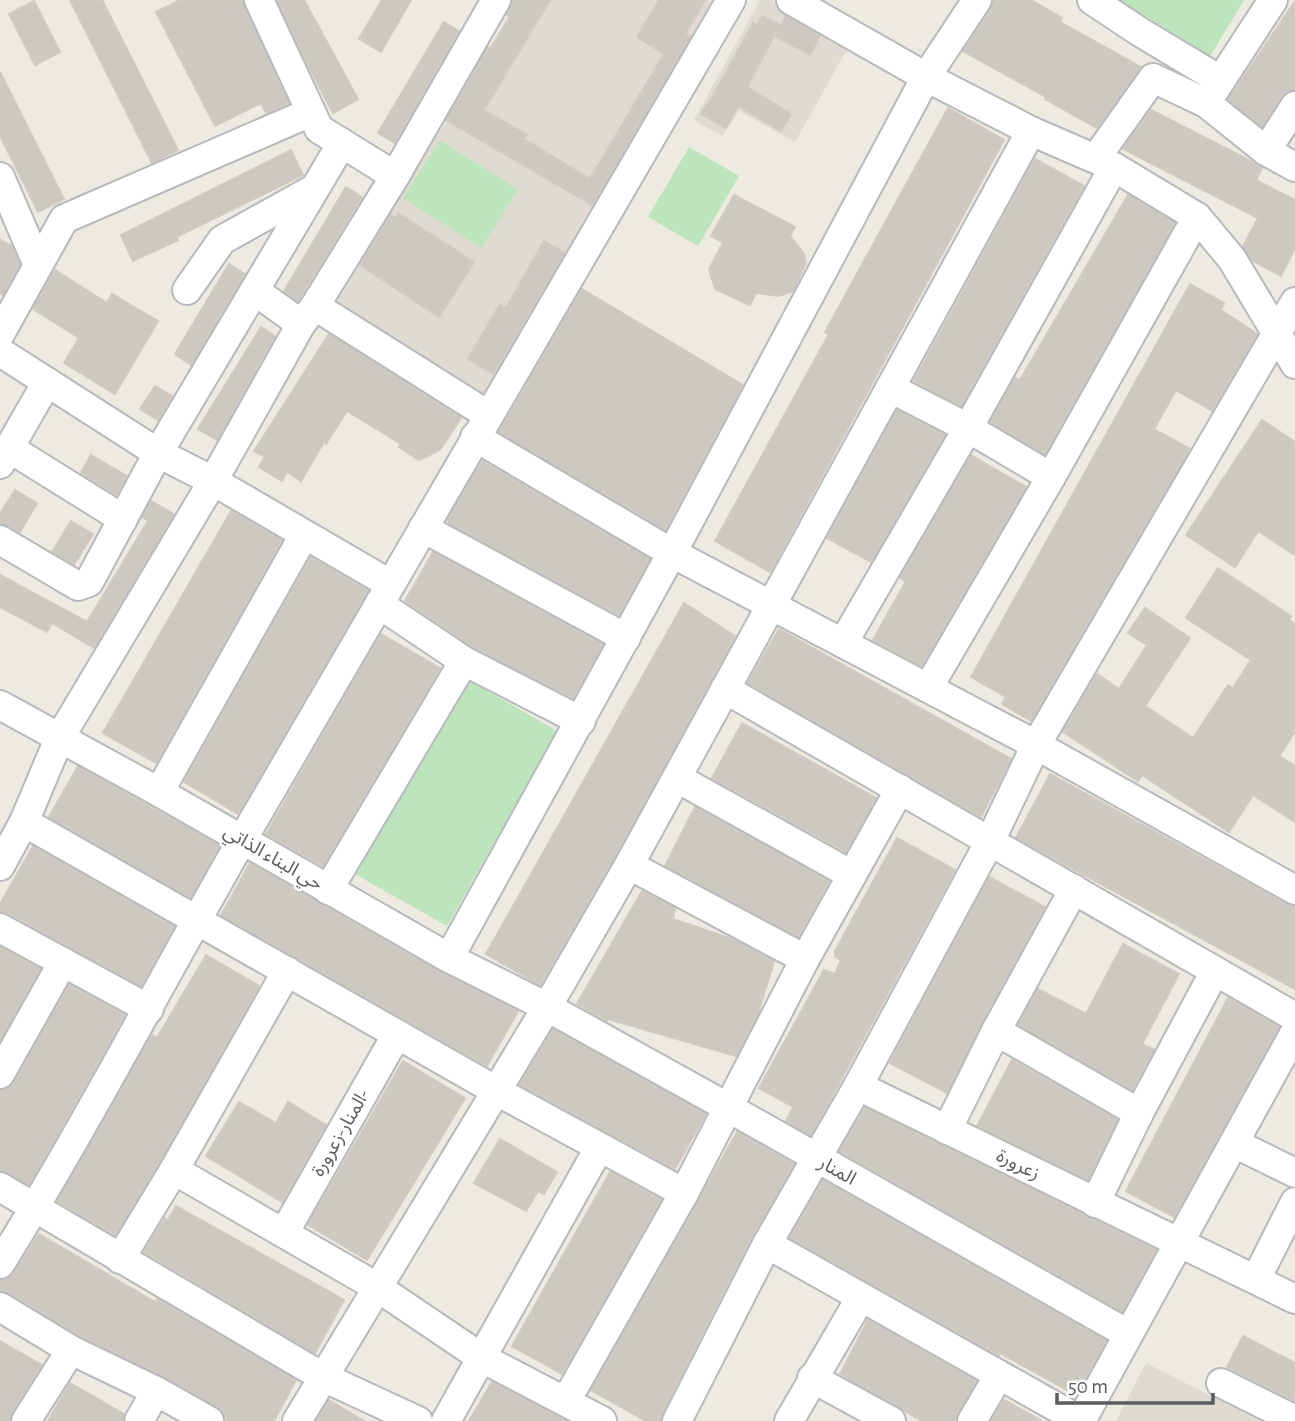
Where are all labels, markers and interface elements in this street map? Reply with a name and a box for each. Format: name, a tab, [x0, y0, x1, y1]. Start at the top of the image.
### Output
street label: حي البناء الذاتي	[218, 822, 326, 898]
street label: المنار-زعرورة-	[308, 1086, 374, 1180]
street label: زعرورة	[993, 1146, 1043, 1185]
street label: المنار	[814, 1153, 859, 1190]
scale bar	[1057, 1362, 1213, 1406]
text: 50 m	[1068, 1376, 1108, 1397]

